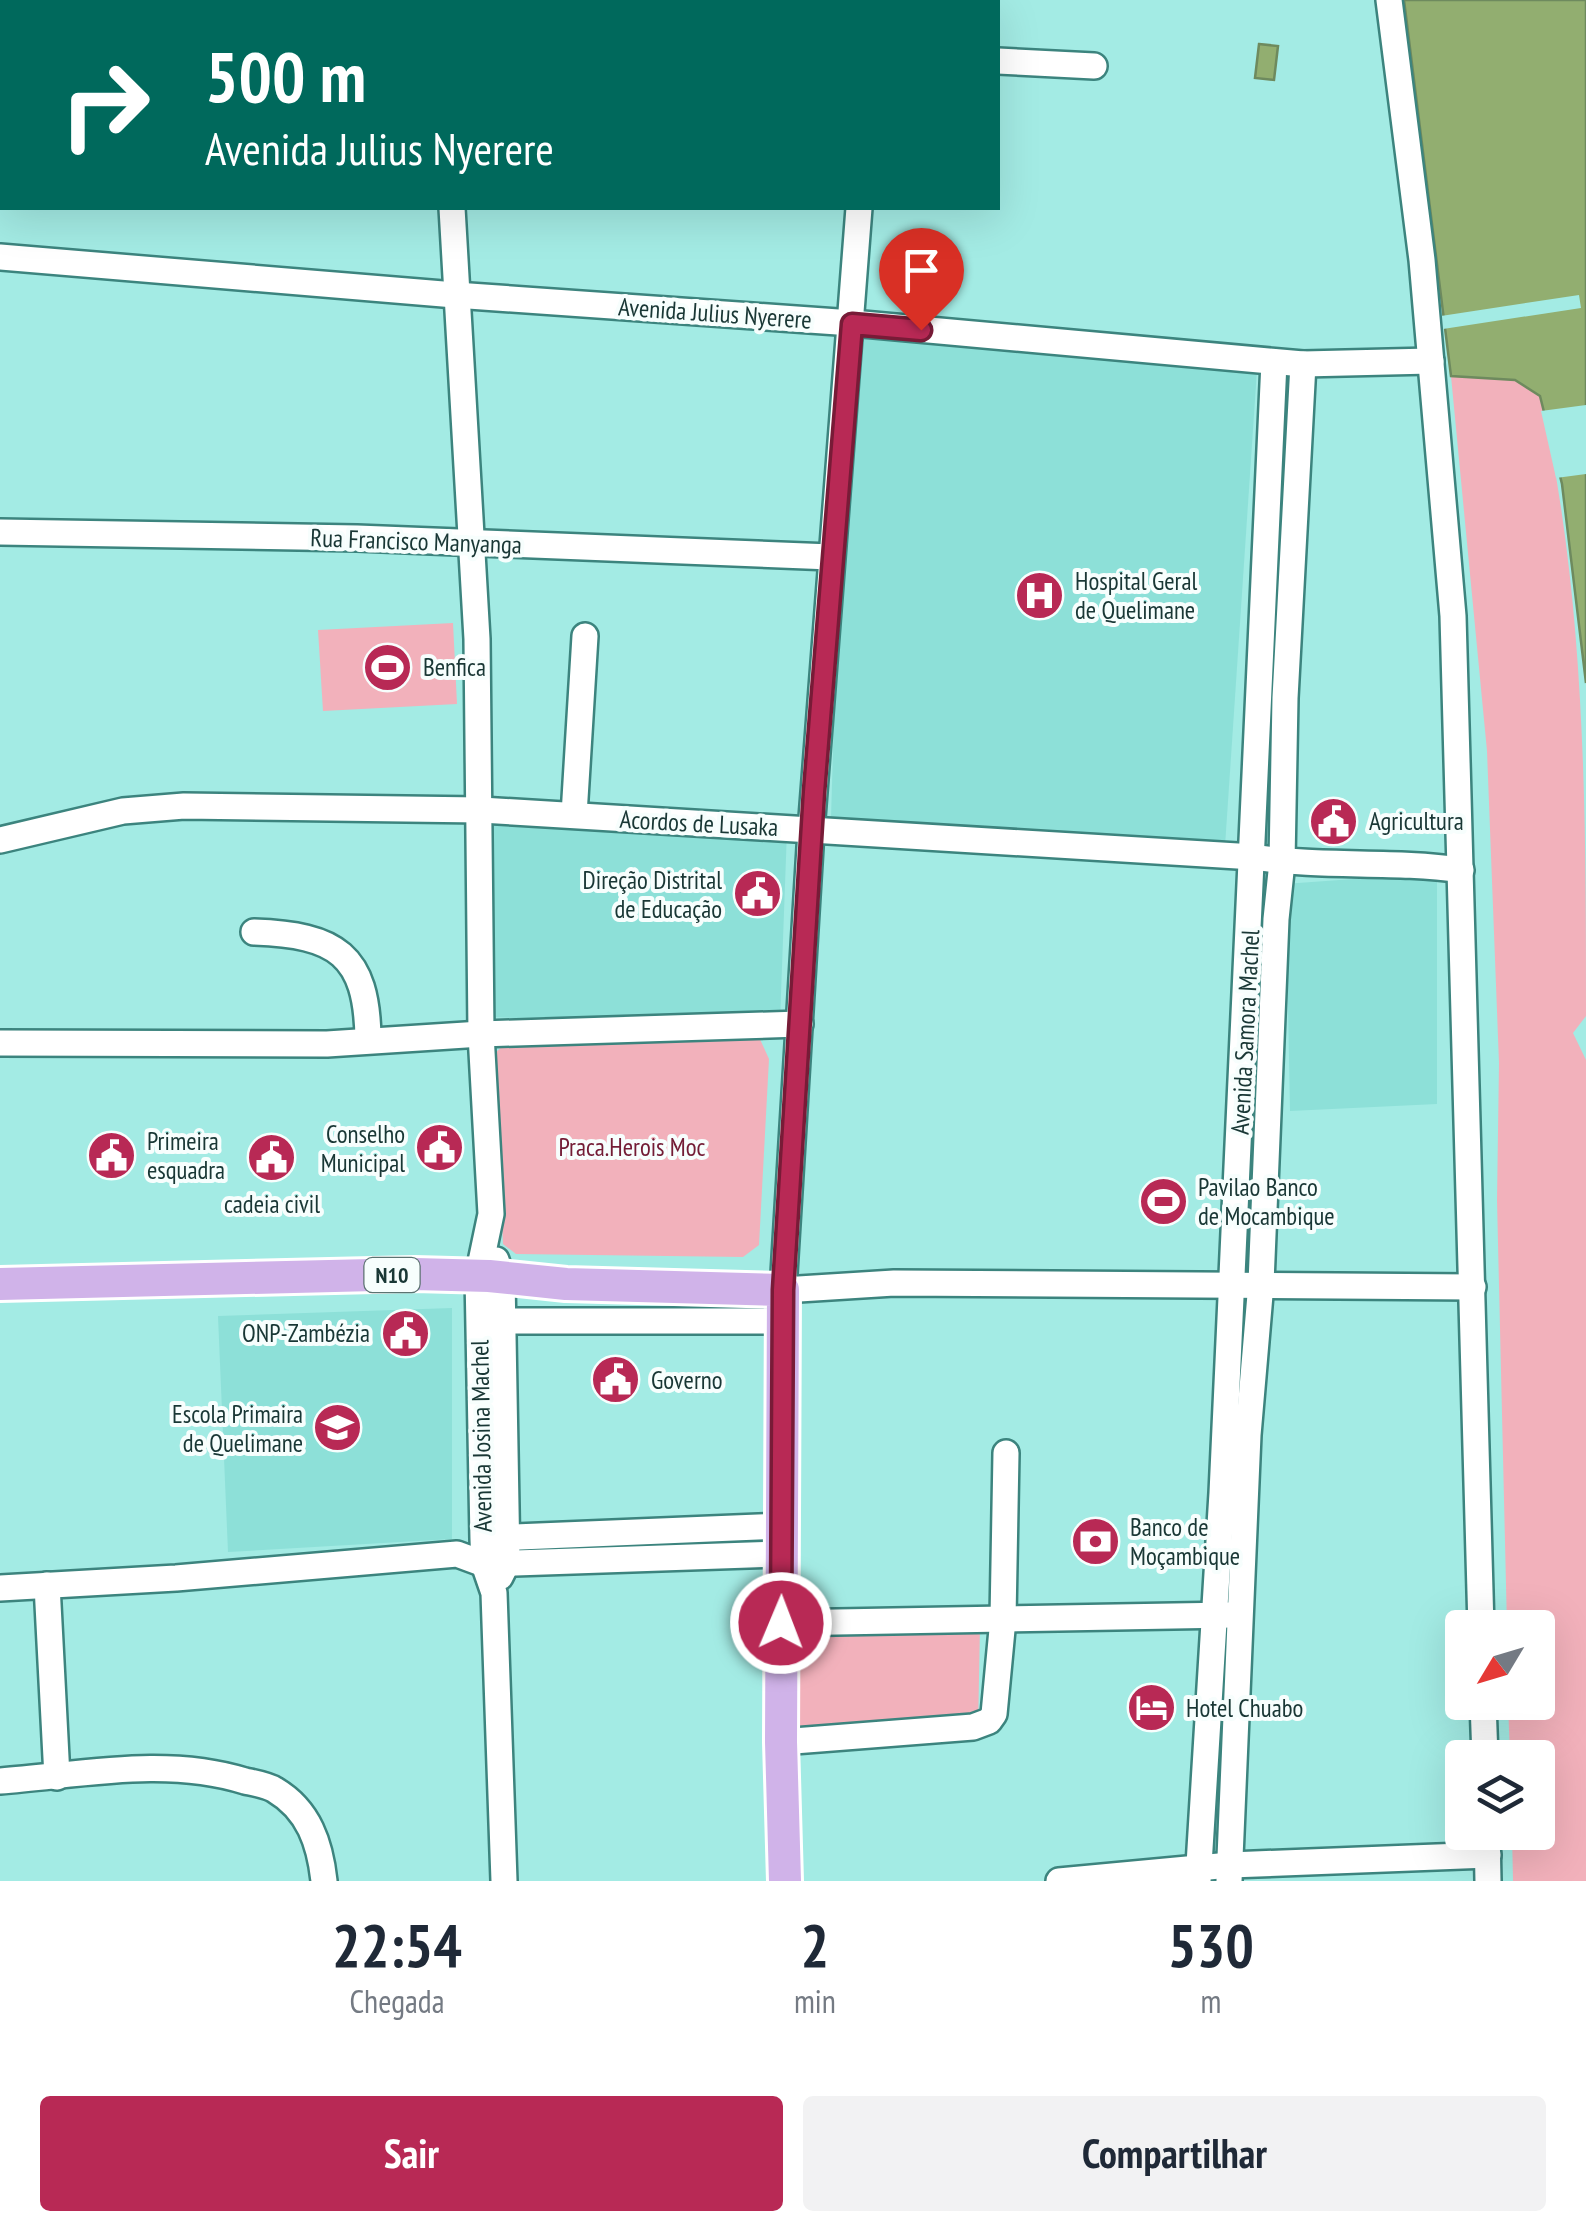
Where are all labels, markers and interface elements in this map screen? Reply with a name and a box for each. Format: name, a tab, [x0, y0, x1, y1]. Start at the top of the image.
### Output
text: 500 m	[205, 31, 366, 121]
icon: right	[40, 40, 170, 170]
text: Avenida Julius Nyerere	[205, 119, 554, 177]
pin	[879, 228, 964, 331]
icon: arrive	[894, 243, 949, 298]
street label: Avenida Julius Nyerere	[617, 290, 813, 336]
street label: Rua Francisco Manyanga	[310, 521, 522, 561]
place label: Hospital Geral de Quelimane	[1075, 565, 1197, 626]
hospital icon: Hospital Geral de Quelimane	[1014, 569, 1066, 621]
sports icon: Benfica	[362, 641, 414, 693]
place label: Benfica	[423, 651, 486, 683]
public building icon: Agricultura	[1308, 795, 1360, 847]
street label: Acordos de Lusaka	[619, 803, 779, 843]
place label: Agricultura	[1369, 805, 1464, 837]
place label: Direção Distrital de Educação	[583, 864, 722, 925]
public building icon: Direção Distrital de Educação	[731, 868, 783, 920]
street label: Avenida Samora Machel	[1224, 928, 1266, 1135]
place label: Conselho Municipal	[321, 1118, 405, 1179]
public building icon: Conselho Municipal	[414, 1122, 466, 1174]
place label: Primeira esquadra	[147, 1125, 225, 1186]
public building icon: Primeira esquadra	[86, 1129, 138, 1181]
park label: Praca.Herois Moc	[559, 1131, 706, 1163]
public building icon: cadeia civil	[246, 1132, 298, 1184]
place label: Pavilao Banco de Mocambique	[1198, 1171, 1335, 1232]
sports icon: Pavilao Banco de Mocambique	[1137, 1175, 1189, 1227]
place label: cadeia civil	[224, 1188, 320, 1220]
road number: N10	[364, 1258, 420, 1292]
public building icon: ONP-Zambézia	[379, 1307, 431, 1359]
place label: ONP-Zambézia	[242, 1317, 370, 1349]
street label: Avenida Josina Machel	[463, 1339, 499, 1533]
public building icon: Governo	[590, 1354, 642, 1406]
place label: Governo	[651, 1364, 723, 1396]
place label: Escola Primaira de Quelimane	[172, 1398, 303, 1459]
school or university icon: Escola Primaira de Quelimane	[312, 1402, 364, 1454]
place label: Banco de Moçambique	[1130, 1511, 1240, 1572]
bank icon: Banco de Moçambique	[1069, 1515, 1121, 1567]
position arrow	[729, 1571, 833, 1675]
north arrow	[1445, 1610, 1555, 1720]
map controls	[1445, 1610, 1555, 1850]
hotel icon: Hotel Chuabo	[1125, 1682, 1177, 1734]
place label: Hotel Chuabo	[1186, 1692, 1303, 1724]
button: layers	[1445, 1740, 1555, 1850]
text: 22:54	[332, 1906, 462, 1984]
text: 2	[801, 1906, 829, 1984]
text: 530	[1168, 1906, 1254, 1984]
text: Chegada	[349, 1980, 444, 2022]
text: min	[794, 1980, 836, 2022]
text: m	[1200, 1980, 1221, 2022]
button: Sair	[40, 2096, 783, 2211]
button: Compartilhar	[803, 2096, 1546, 2211]

